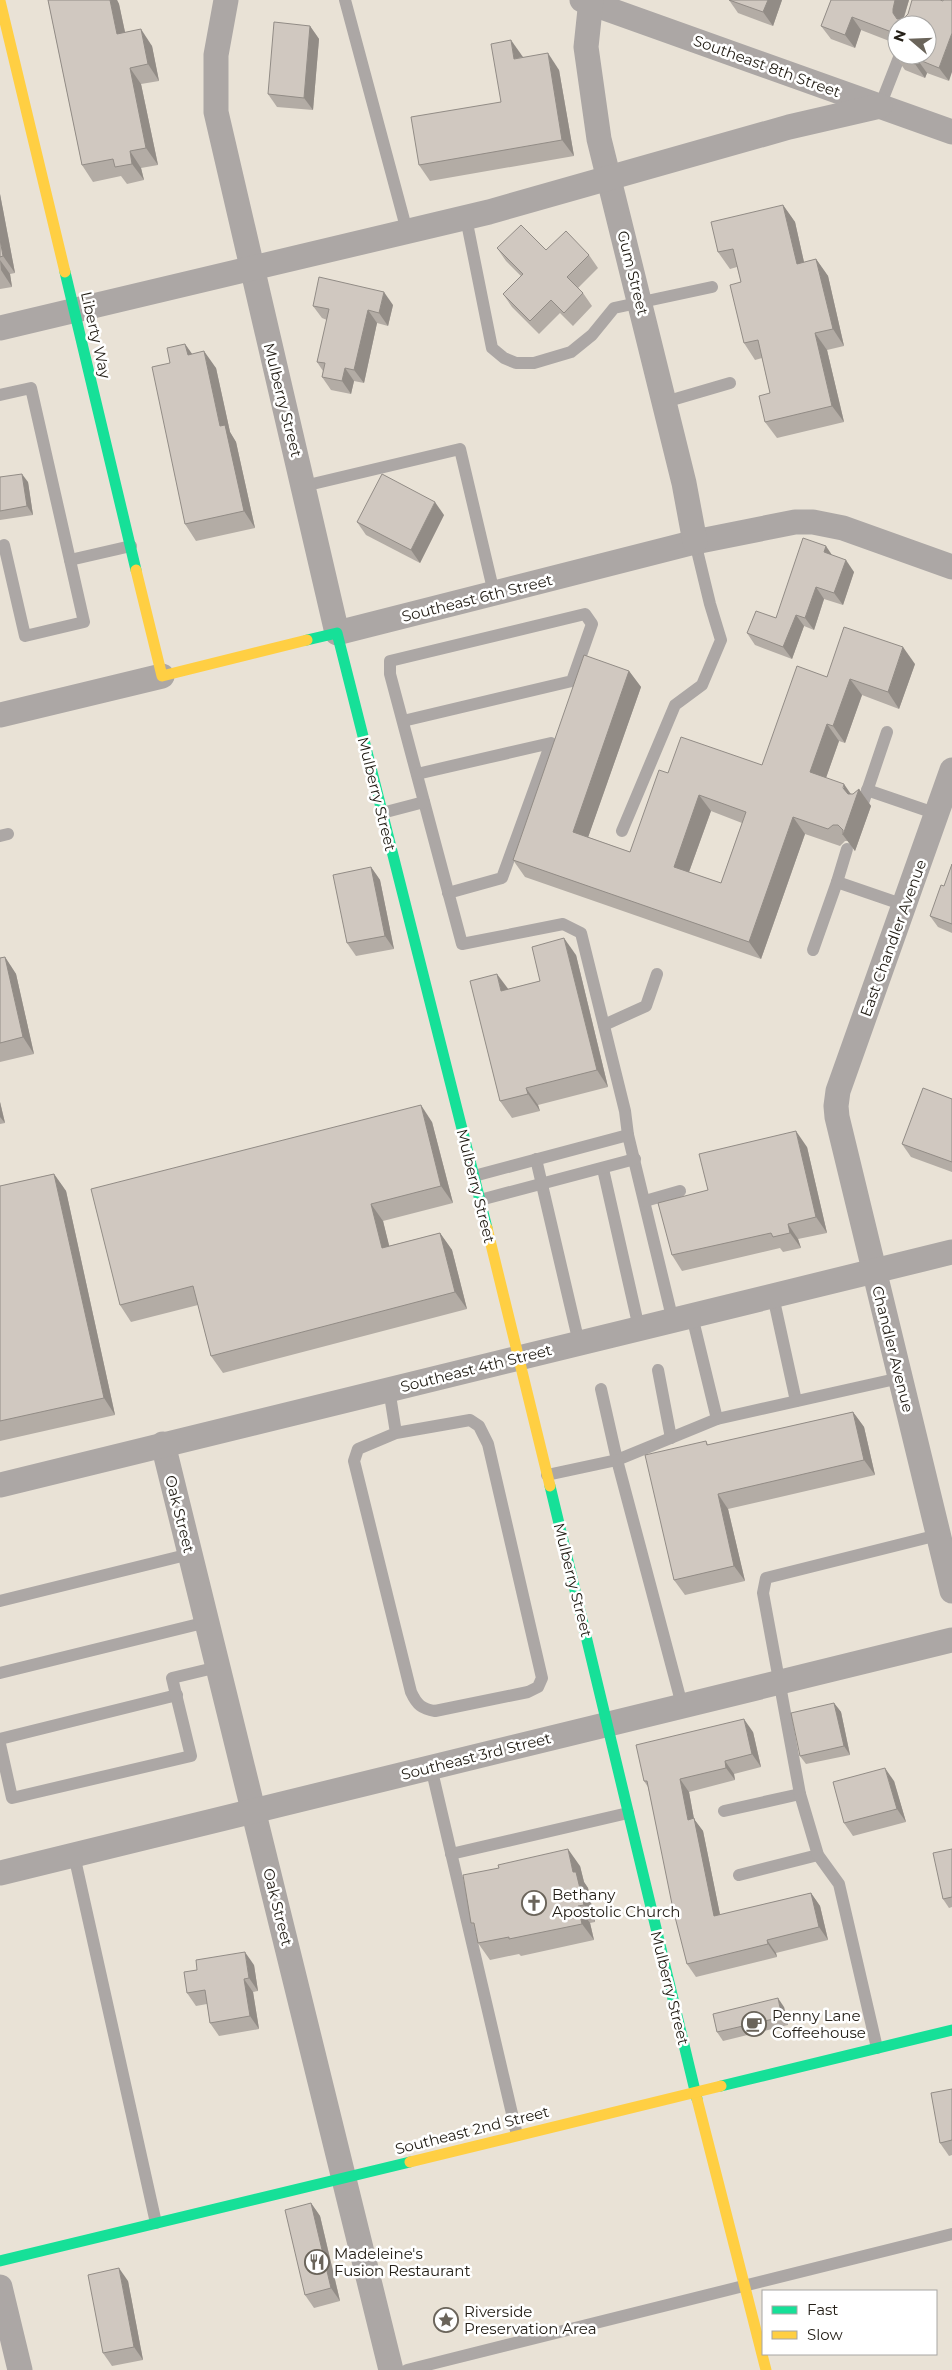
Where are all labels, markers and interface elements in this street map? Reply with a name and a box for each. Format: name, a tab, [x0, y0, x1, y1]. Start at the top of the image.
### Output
north arrow	[887, 15, 937, 65]
text: N	[889, 27, 910, 44]
street label: Southeast 8th Street	[691, 31, 843, 101]
street label: Gum Street	[613, 229, 653, 317]
street label: Liberty Way	[77, 290, 115, 381]
street label: Mulberry Street	[260, 341, 306, 459]
street label: Southeast 6th Street	[400, 570, 554, 626]
street label: Mulberry Street	[354, 735, 400, 853]
street label: East Chandler Avenue	[856, 857, 930, 1019]
street label: Mulberry Street	[453, 1127, 499, 1245]
street label: Chandler Avenue	[868, 1284, 918, 1414]
street label: Southeast 4th Street	[398, 1340, 554, 1396]
street label: Oak Street	[161, 1473, 199, 1555]
street label: Mulberry Street	[550, 1521, 596, 1639]
street label: Southeast 3rd Street	[399, 1728, 553, 1784]
street label: Oak Street	[259, 1866, 297, 1948]
place label: Bethany Apostolic Church	[552, 1885, 680, 1921]
church icon: Bethany Apostolic Church	[521, 1890, 547, 1916]
street label: Mulberry Street	[647, 1929, 693, 2047]
place label: Penny Lane Coffeehouse	[772, 2006, 866, 2042]
cafe icon: Penny Lane Coffeehouse	[741, 2011, 767, 2037]
street label: Southeast 2nd Street	[393, 2102, 551, 2158]
place label: Madeleine's Fusion Restaurant	[334, 2244, 471, 2280]
restaurant icon: Madeleine's Fusion Restaurant	[304, 2249, 330, 2275]
legend	[762, 2290, 937, 2355]
text: Fast	[807, 2300, 838, 2319]
place label: Riverside Preservation Area	[464, 2302, 597, 2338]
place icon: Riverside Preservation Area	[433, 2307, 459, 2333]
text: Slow	[807, 2325, 843, 2344]

